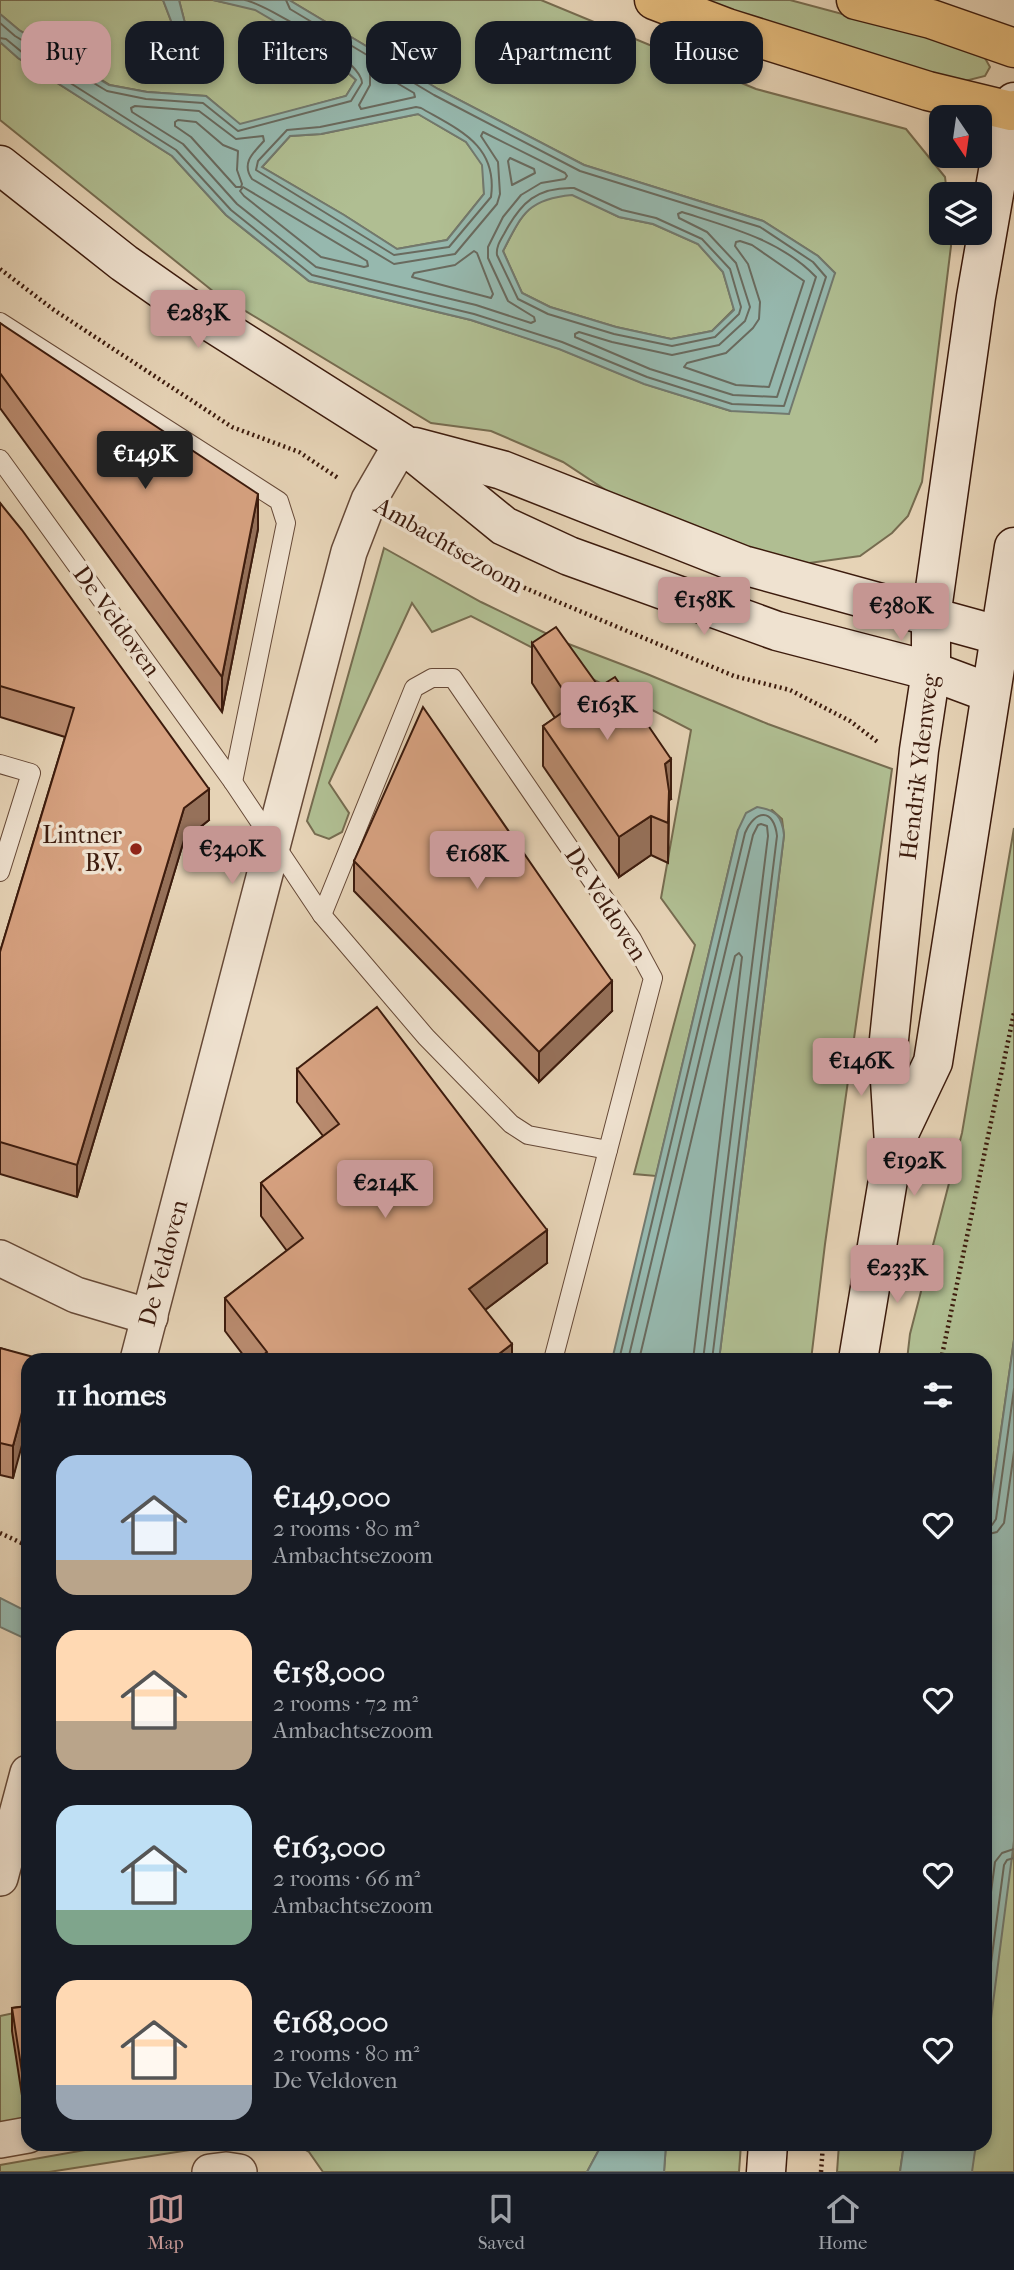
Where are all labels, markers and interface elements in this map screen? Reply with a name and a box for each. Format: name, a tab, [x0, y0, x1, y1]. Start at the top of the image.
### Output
chip: Buy	[21, 21, 111, 84]
chip: Rent	[125, 21, 224, 84]
chip: Filters	[238, 21, 352, 84]
chip: New	[366, 21, 461, 84]
chip: Apartment	[475, 21, 636, 84]
chip: House	[650, 21, 763, 84]
north arrow	[929, 105, 992, 168]
map controls	[929, 105, 992, 245]
button: layers	[929, 182, 992, 245]
pin: €283K	[149, 290, 247, 350]
text: €283K	[166, 299, 230, 326]
pin: €149K	[96, 432, 194, 491]
text: €149K	[113, 440, 177, 467]
street label: Ambachtsezoom	[369, 491, 528, 599]
street label: De Veldoven	[67, 560, 167, 682]
pin: €158K	[655, 578, 753, 637]
pin: €380K	[852, 584, 950, 643]
text: €158K	[674, 586, 734, 613]
text: €380K	[869, 592, 933, 619]
street label: Hendrik Ydenweg	[894, 671, 944, 862]
pin: €163K	[558, 682, 656, 742]
text: €163K	[577, 691, 637, 718]
place label: Lintner B.V.	[42, 821, 123, 877]
pin: €340K	[183, 826, 281, 886]
pin: €168K	[428, 832, 526, 891]
text: €340K	[199, 835, 265, 862]
text: €168K	[446, 840, 508, 867]
marker: Lintner B.V.	[128, 841, 144, 857]
street label: De Veldoven	[559, 842, 653, 966]
pin: €146K	[812, 1038, 910, 1098]
text: €146K	[829, 1047, 893, 1074]
pin: €192K	[865, 1138, 963, 1198]
text: €192K	[883, 1147, 945, 1174]
pin: €214K	[336, 1160, 434, 1220]
text: €214K	[353, 1169, 417, 1196]
street label: De Veldoven	[133, 1197, 193, 1329]
pin: €233K	[848, 1246, 946, 1305]
text: €233K	[866, 1254, 928, 1281]
icon: filters	[919, 1376, 957, 1414]
text: 11 homes	[56, 1378, 166, 1413]
text: €149,000	[273, 1480, 391, 1515]
icon: home	[112, 1483, 196, 1567]
icon: heart	[919, 1506, 957, 1544]
text: 2 rooms · 80 m²	[273, 1515, 420, 1542]
text: Ambachtsezoom	[273, 1542, 433, 1569]
text: €158,000	[273, 1655, 385, 1690]
icon: home	[112, 1658, 196, 1742]
icon: heart	[919, 1681, 957, 1719]
text: 2 rooms · 72 m²	[273, 1690, 418, 1717]
text: Ambachtsezoom	[273, 1717, 433, 1744]
text: €163,000	[273, 1830, 386, 1865]
icon: home	[112, 1833, 196, 1917]
icon: heart	[919, 1856, 957, 1894]
text: 2 rooms · 66 m²	[273, 1865, 420, 1892]
text: Ambachtsezoom	[273, 1892, 433, 1919]
text: €168,000	[273, 2005, 389, 2040]
icon: home	[112, 2008, 196, 2092]
icon: heart	[919, 2031, 957, 2069]
text: 2 rooms · 80 m²	[273, 2040, 420, 2067]
text: De Veldoven	[273, 2067, 398, 2094]
tab: Map	[147, 2190, 185, 2254]
tab: Saved	[478, 2190, 525, 2254]
tab: Home	[818, 2190, 867, 2254]

